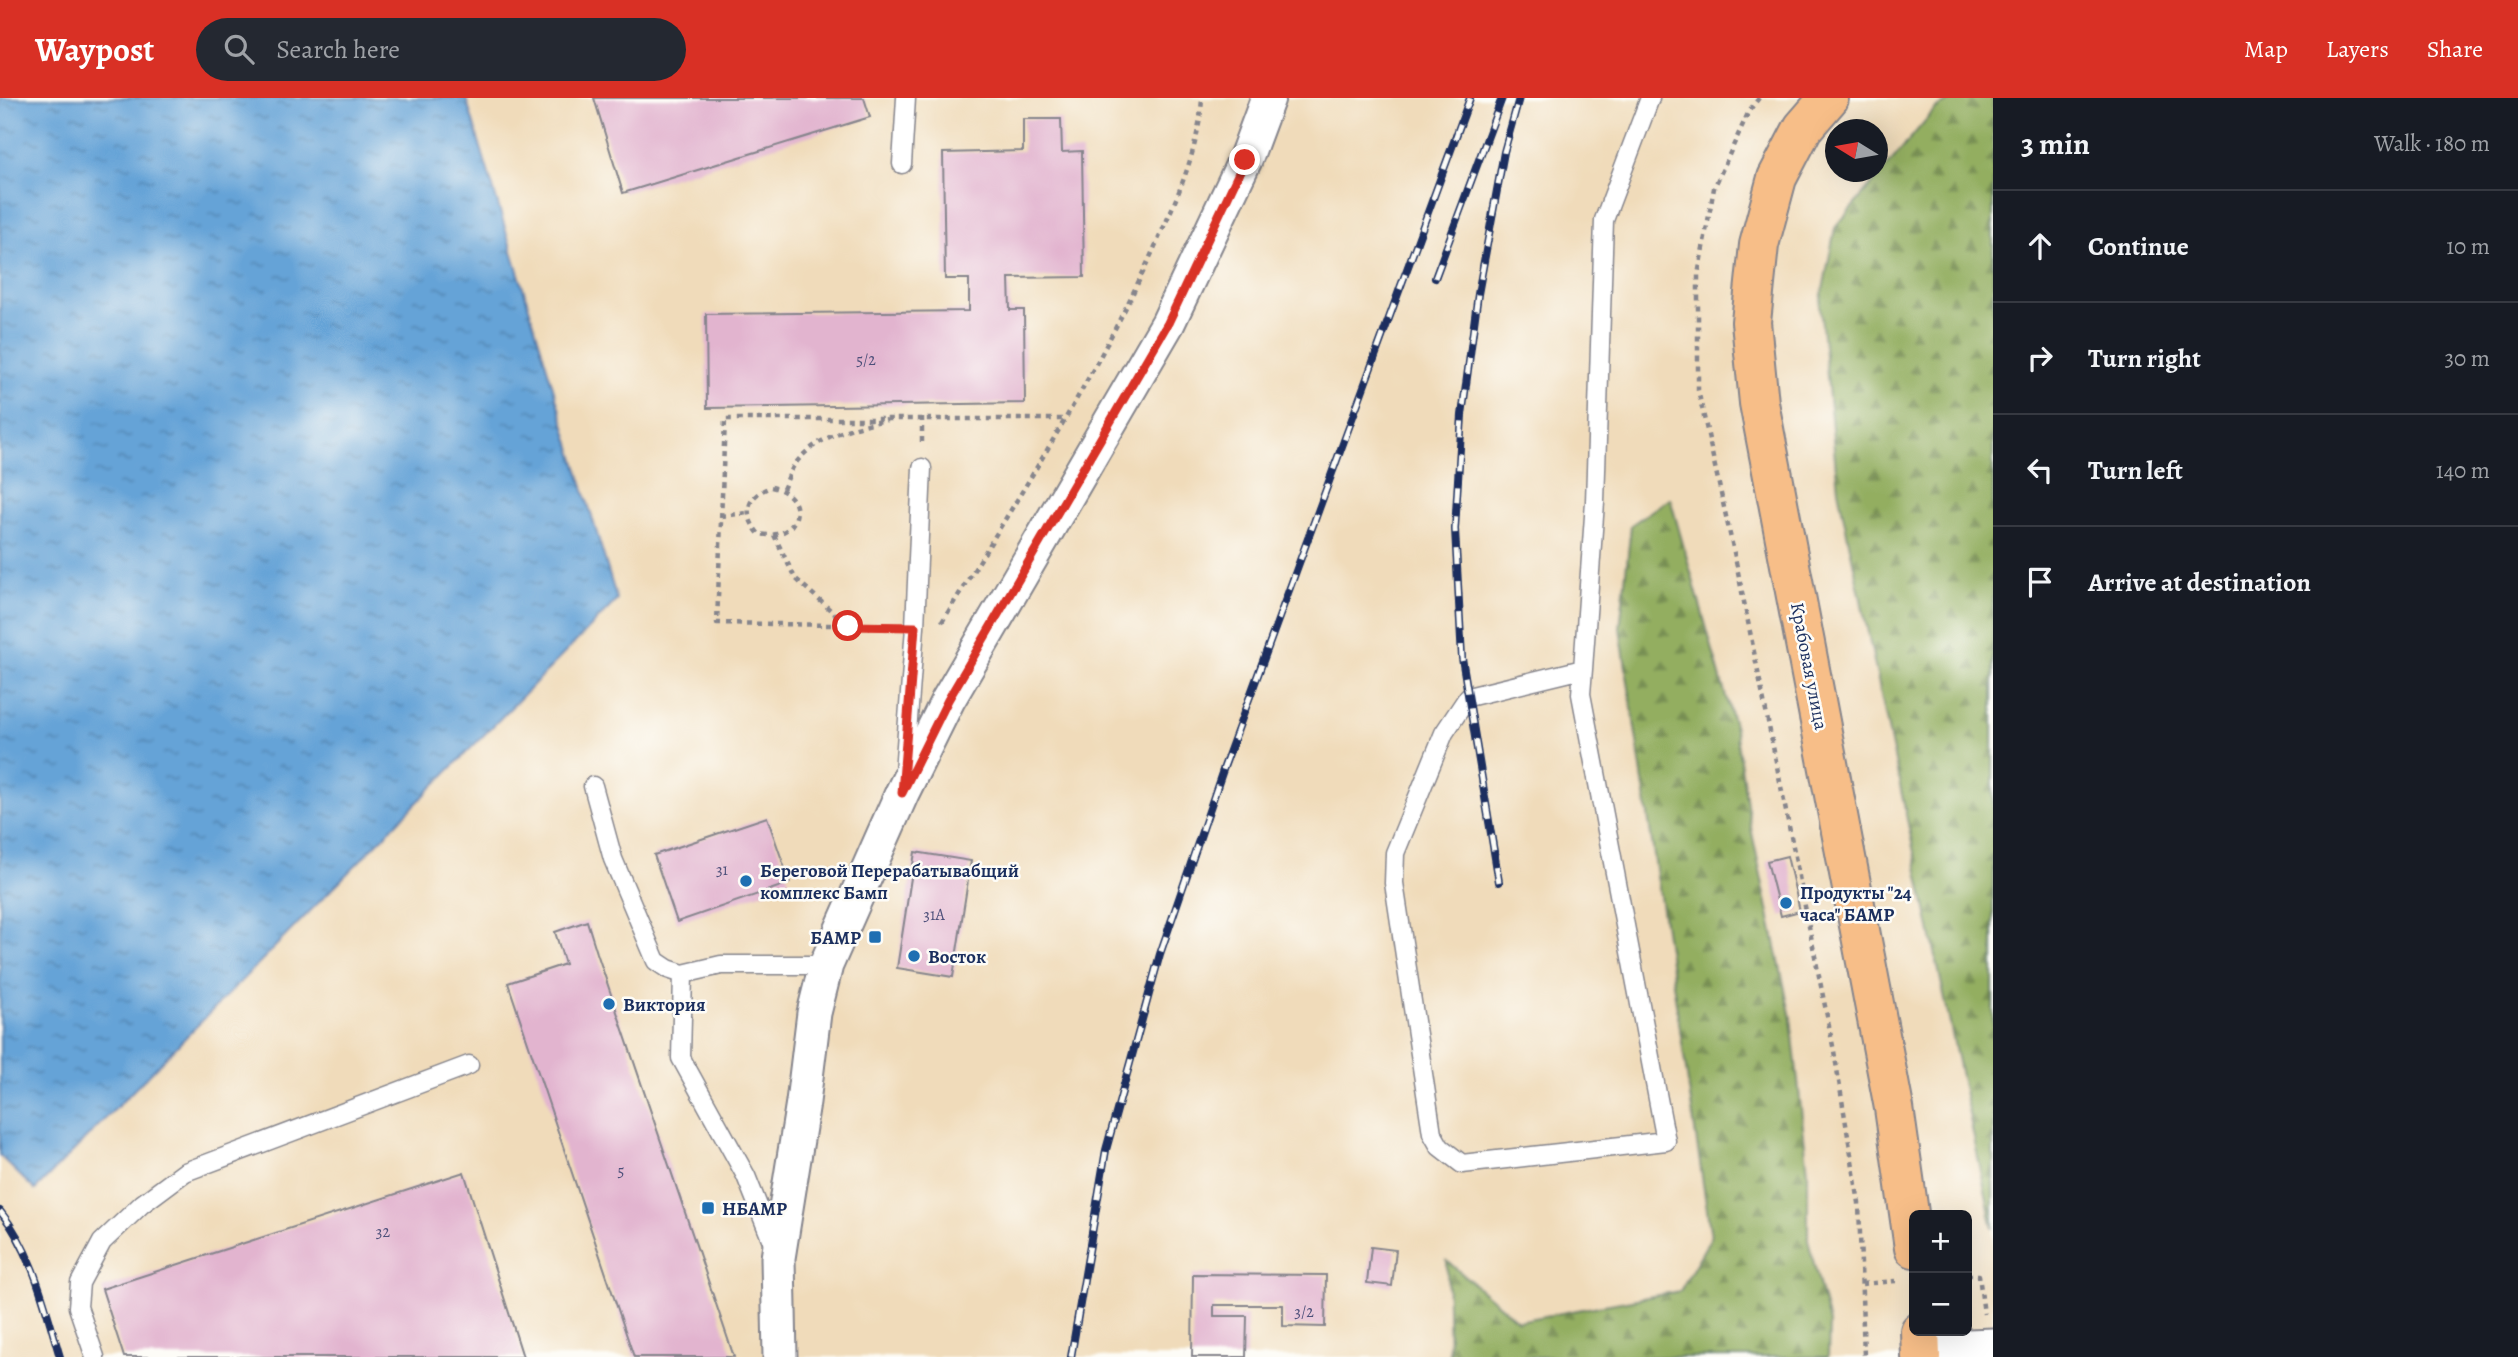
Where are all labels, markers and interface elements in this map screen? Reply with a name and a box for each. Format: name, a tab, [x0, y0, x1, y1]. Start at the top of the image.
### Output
search box	[196, 18, 686, 81]
text: Waypost	[35, 27, 154, 72]
icon: search	[220, 30, 258, 68]
text: Search here	[276, 32, 400, 67]
text: Map	[2244, 33, 2288, 65]
text: Layers	[2326, 33, 2389, 65]
text: Share	[2427, 33, 2483, 65]
north arrow	[1825, 119, 1888, 182]
text: 3 min	[2021, 124, 2090, 164]
text: Walk · 180 m	[2374, 128, 2490, 159]
route end	[1229, 144, 1260, 175]
icon: ahead	[2021, 227, 2059, 265]
text: Continue	[2088, 229, 2189, 264]
text: 10 m	[2446, 231, 2490, 262]
icon: right	[2021, 339, 2059, 377]
text: Turn right	[2088, 341, 2201, 376]
text: 30 m	[2444, 343, 2490, 374]
house number: 5/2	[856, 349, 876, 371]
icon: left	[2021, 451, 2059, 489]
text: Turn left	[2088, 453, 2183, 488]
text: 140 m	[2436, 455, 2490, 486]
icon: arrive	[2021, 563, 2059, 601]
text: Arrive at destination	[2088, 565, 2311, 600]
street label: Крабовая улица	[1784, 600, 1834, 732]
route start	[832, 610, 863, 641]
place label: Береговой Перерабатывабщий комплекс Бамп	[760, 858, 1019, 906]
house number: 31	[716, 859, 729, 881]
marker: Береговой Перерабатывабщий комплекс Бамп	[738, 873, 754, 889]
place label: Продукты "24 часа" БАМР	[1800, 880, 1912, 928]
marker: Продукты "24 часа" БАМР	[1778, 895, 1794, 911]
house number: 31А	[923, 904, 945, 926]
place label: БАМР	[810, 925, 861, 951]
marker: БАМР	[867, 929, 883, 945]
place label: Восток	[928, 944, 986, 970]
marker: Восток	[906, 948, 922, 964]
place label: Виктория	[623, 992, 706, 1018]
marker: Виктория	[601, 996, 617, 1012]
house number: 5	[618, 1160, 625, 1182]
place label: НБАМР	[722, 1196, 787, 1222]
marker: НБАМР	[700, 1200, 716, 1216]
map controls	[1909, 1210, 1972, 1336]
button: +	[1909, 1210, 1972, 1273]
house number: 32	[376, 1221, 391, 1243]
button: −	[1909, 1273, 1972, 1336]
house number: 3/2	[1294, 1301, 1314, 1323]

